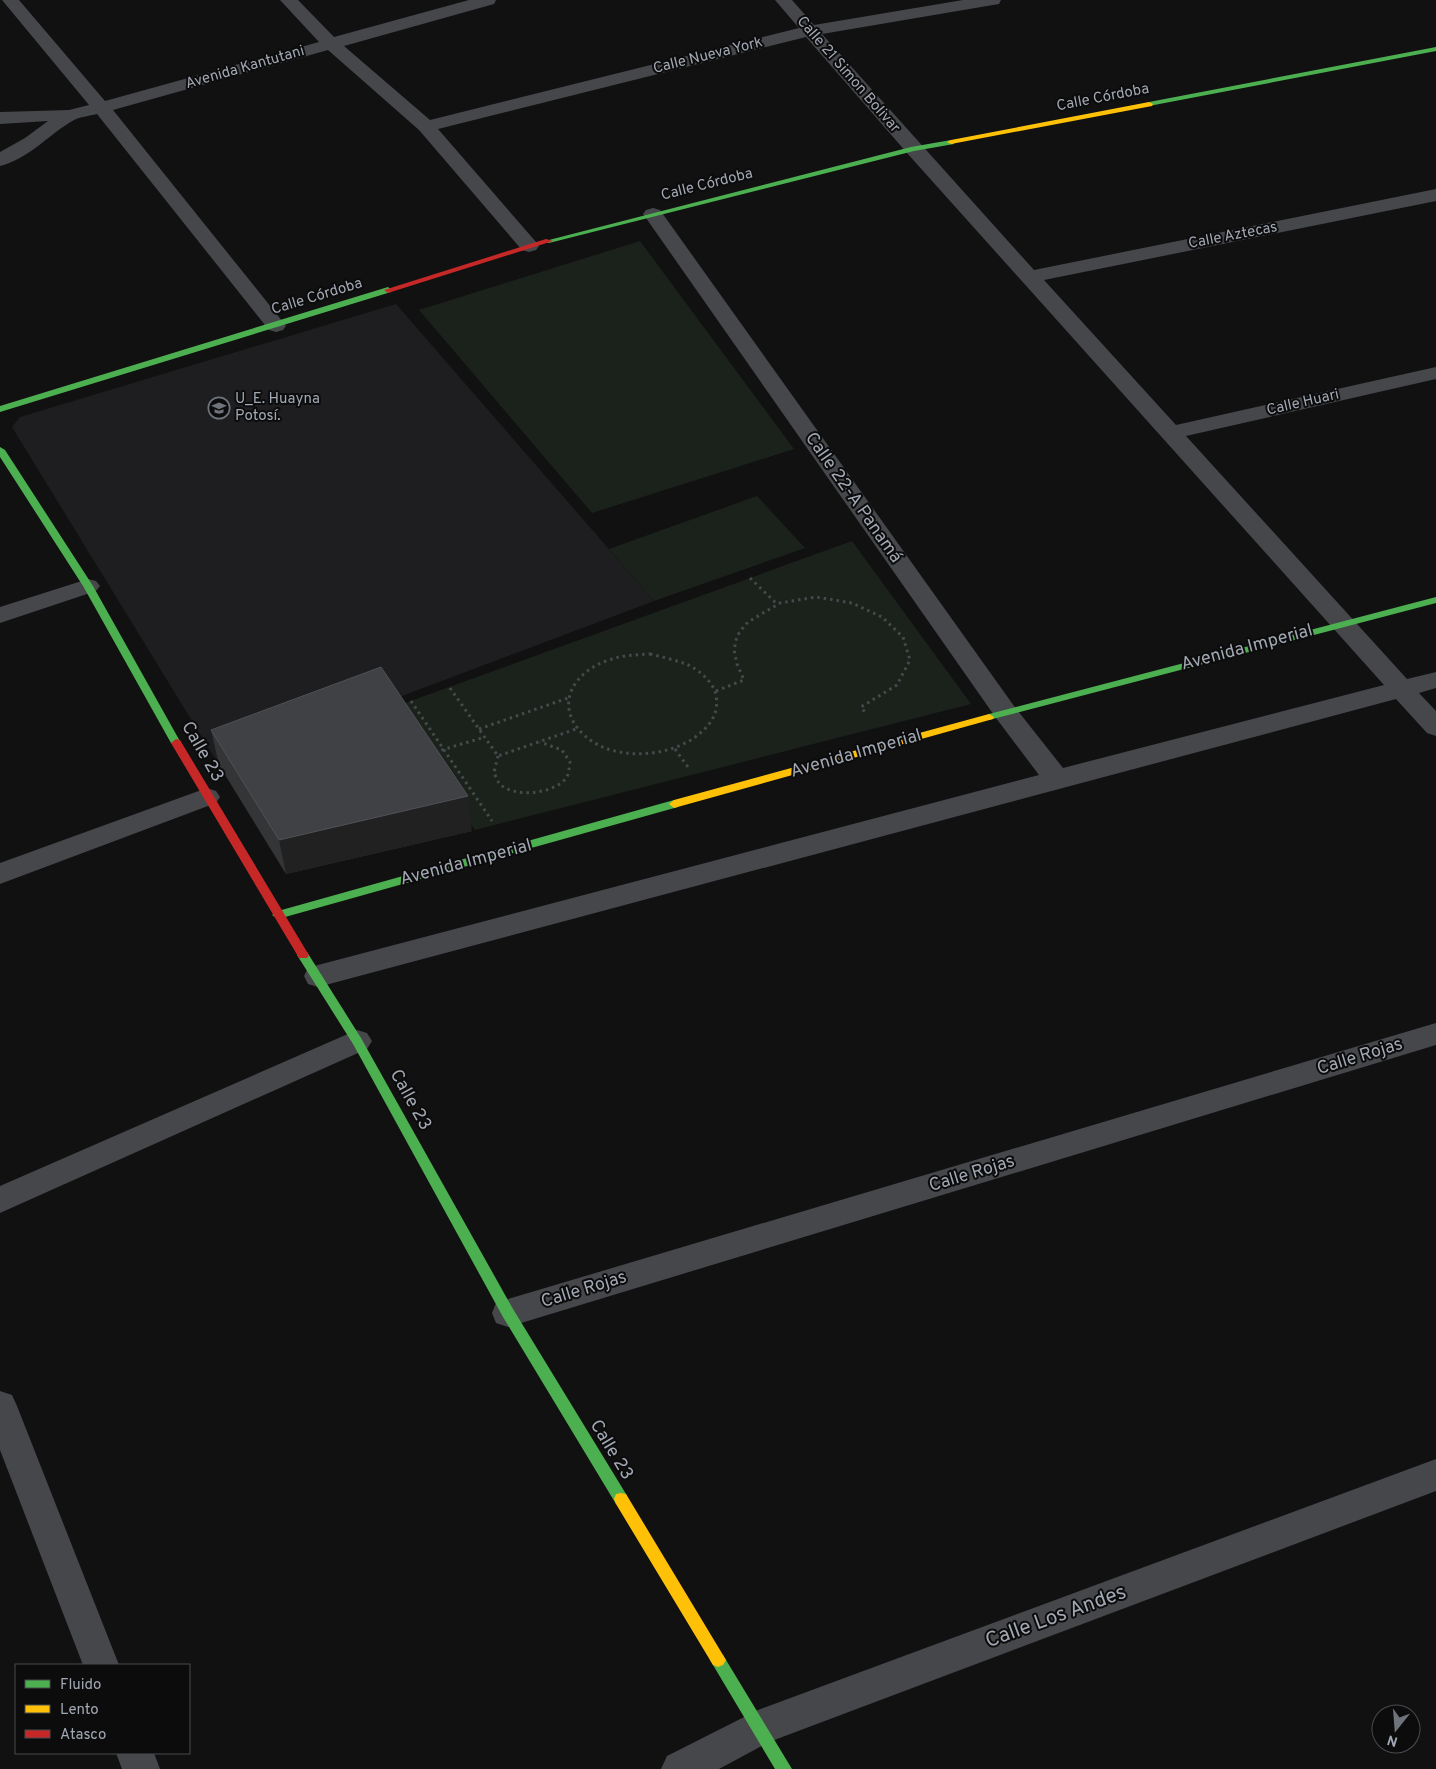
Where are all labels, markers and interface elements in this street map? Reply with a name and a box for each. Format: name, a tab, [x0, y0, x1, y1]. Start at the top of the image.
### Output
street label: Calle 21 Simon Bolivar	[792, 13, 904, 137]
street label: Calle Nueva York	[651, 33, 765, 79]
street label: Avenida Kantutani	[183, 42, 307, 94]
street label: Calle Córdoba	[1055, 80, 1151, 116]
street label: Calle Córdoba	[659, 164, 755, 206]
street label: Calle Aztecas	[1187, 218, 1279, 254]
street label: Calle Córdoba	[269, 274, 365, 320]
street label: Calle Huari	[1265, 385, 1341, 421]
place label: U_E. Huayna Potosí.	[235, 390, 320, 426]
school or university icon: U_E. Huayna Potosí.	[207, 396, 231, 420]
street label: Calle 22-A Panamá	[799, 428, 907, 568]
street label: Avenida Imperial	[1179, 619, 1315, 677]
street label: Calle 23	[175, 718, 229, 786]
street label: Avenida Imperial	[788, 724, 924, 784]
street label: Avenida Imperial	[398, 834, 534, 892]
street label: Calle Rojas	[1314, 1033, 1406, 1081]
street label: Calle 23	[384, 1065, 436, 1135]
street label: Calle Rojas	[926, 1150, 1018, 1198]
street label: Calle Rojas	[538, 1266, 630, 1314]
street label: Calle 23	[584, 1416, 638, 1484]
street label: Calle Los Andes	[982, 1579, 1130, 1655]
legend	[15, 1664, 190, 1754]
text: Fluido	[60, 1676, 101, 1695]
text: Lento	[60, 1701, 99, 1720]
north arrow	[1371, 1704, 1421, 1754]
text: Atasco	[60, 1726, 106, 1745]
text: N	[1385, 1730, 1400, 1750]

